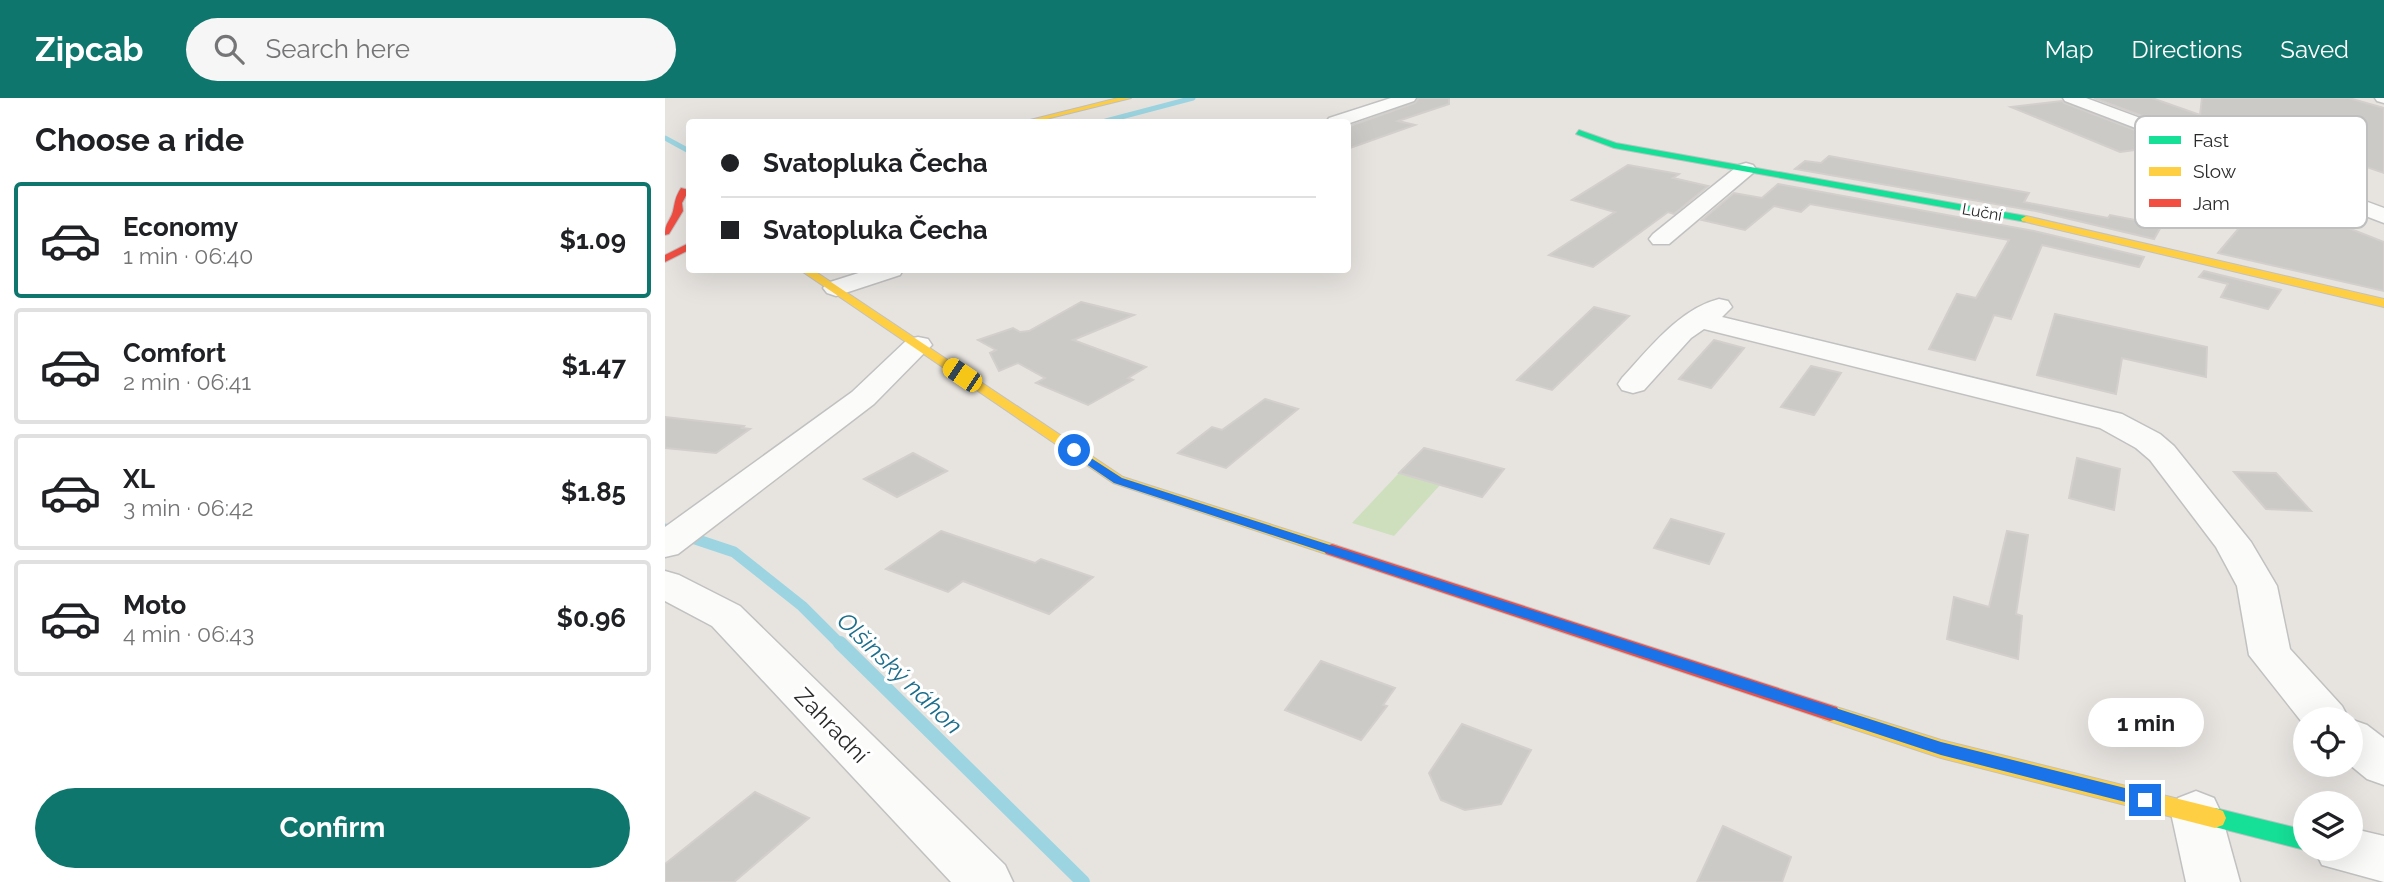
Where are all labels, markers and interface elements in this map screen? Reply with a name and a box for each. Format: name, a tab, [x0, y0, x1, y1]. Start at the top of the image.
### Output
search box	[186, 18, 676, 81]
text: Zipcab	[35, 30, 144, 69]
icon: search	[210, 30, 248, 68]
text: Search here	[266, 34, 410, 64]
text: Map	[2045, 35, 2094, 64]
text: Directions	[2132, 35, 2242, 64]
text: Saved	[2280, 35, 2349, 64]
legend	[2135, 116, 2367, 228]
text: Choose a ride	[35, 121, 244, 158]
text: Fast	[2193, 129, 2229, 151]
text: Svatopluka Čecha	[763, 148, 988, 178]
text: Slow	[2193, 160, 2237, 182]
text: Jam	[2193, 192, 2230, 214]
street label: Luční	[1960, 199, 2004, 225]
icon: car	[39, 209, 102, 272]
text: Economy	[123, 212, 238, 242]
text: Svatopluka Čecha	[763, 215, 988, 245]
text: $1.09	[560, 225, 626, 255]
text: 1 min · 06:40	[123, 242, 253, 269]
icon: car	[39, 335, 102, 398]
text: Comfort	[123, 338, 226, 368]
text: $1.47	[561, 351, 626, 381]
car	[939, 355, 986, 395]
text: 2 min · 06:41	[123, 368, 251, 395]
route start	[1058, 434, 1090, 466]
icon: car	[39, 461, 102, 524]
text: XL	[123, 464, 155, 494]
text: $1.85	[561, 477, 626, 507]
text: 3 min · 06:42	[123, 494, 254, 521]
icon: car	[39, 587, 102, 650]
text: Moto	[123, 590, 186, 620]
text: $0.96	[557, 603, 626, 633]
water label: Olšinský náhon	[831, 606, 969, 740]
text: 4 min · 06:43	[123, 620, 254, 647]
street label: Zahradní	[790, 682, 875, 769]
callout: 1 min	[2087, 698, 2203, 748]
map controls	[2293, 707, 2363, 861]
button: locate	[2293, 707, 2363, 777]
text: 1 min	[2117, 709, 2175, 736]
route end	[2129, 784, 2161, 816]
button: Confirm	[35, 788, 630, 868]
button: layers	[2293, 791, 2363, 861]

